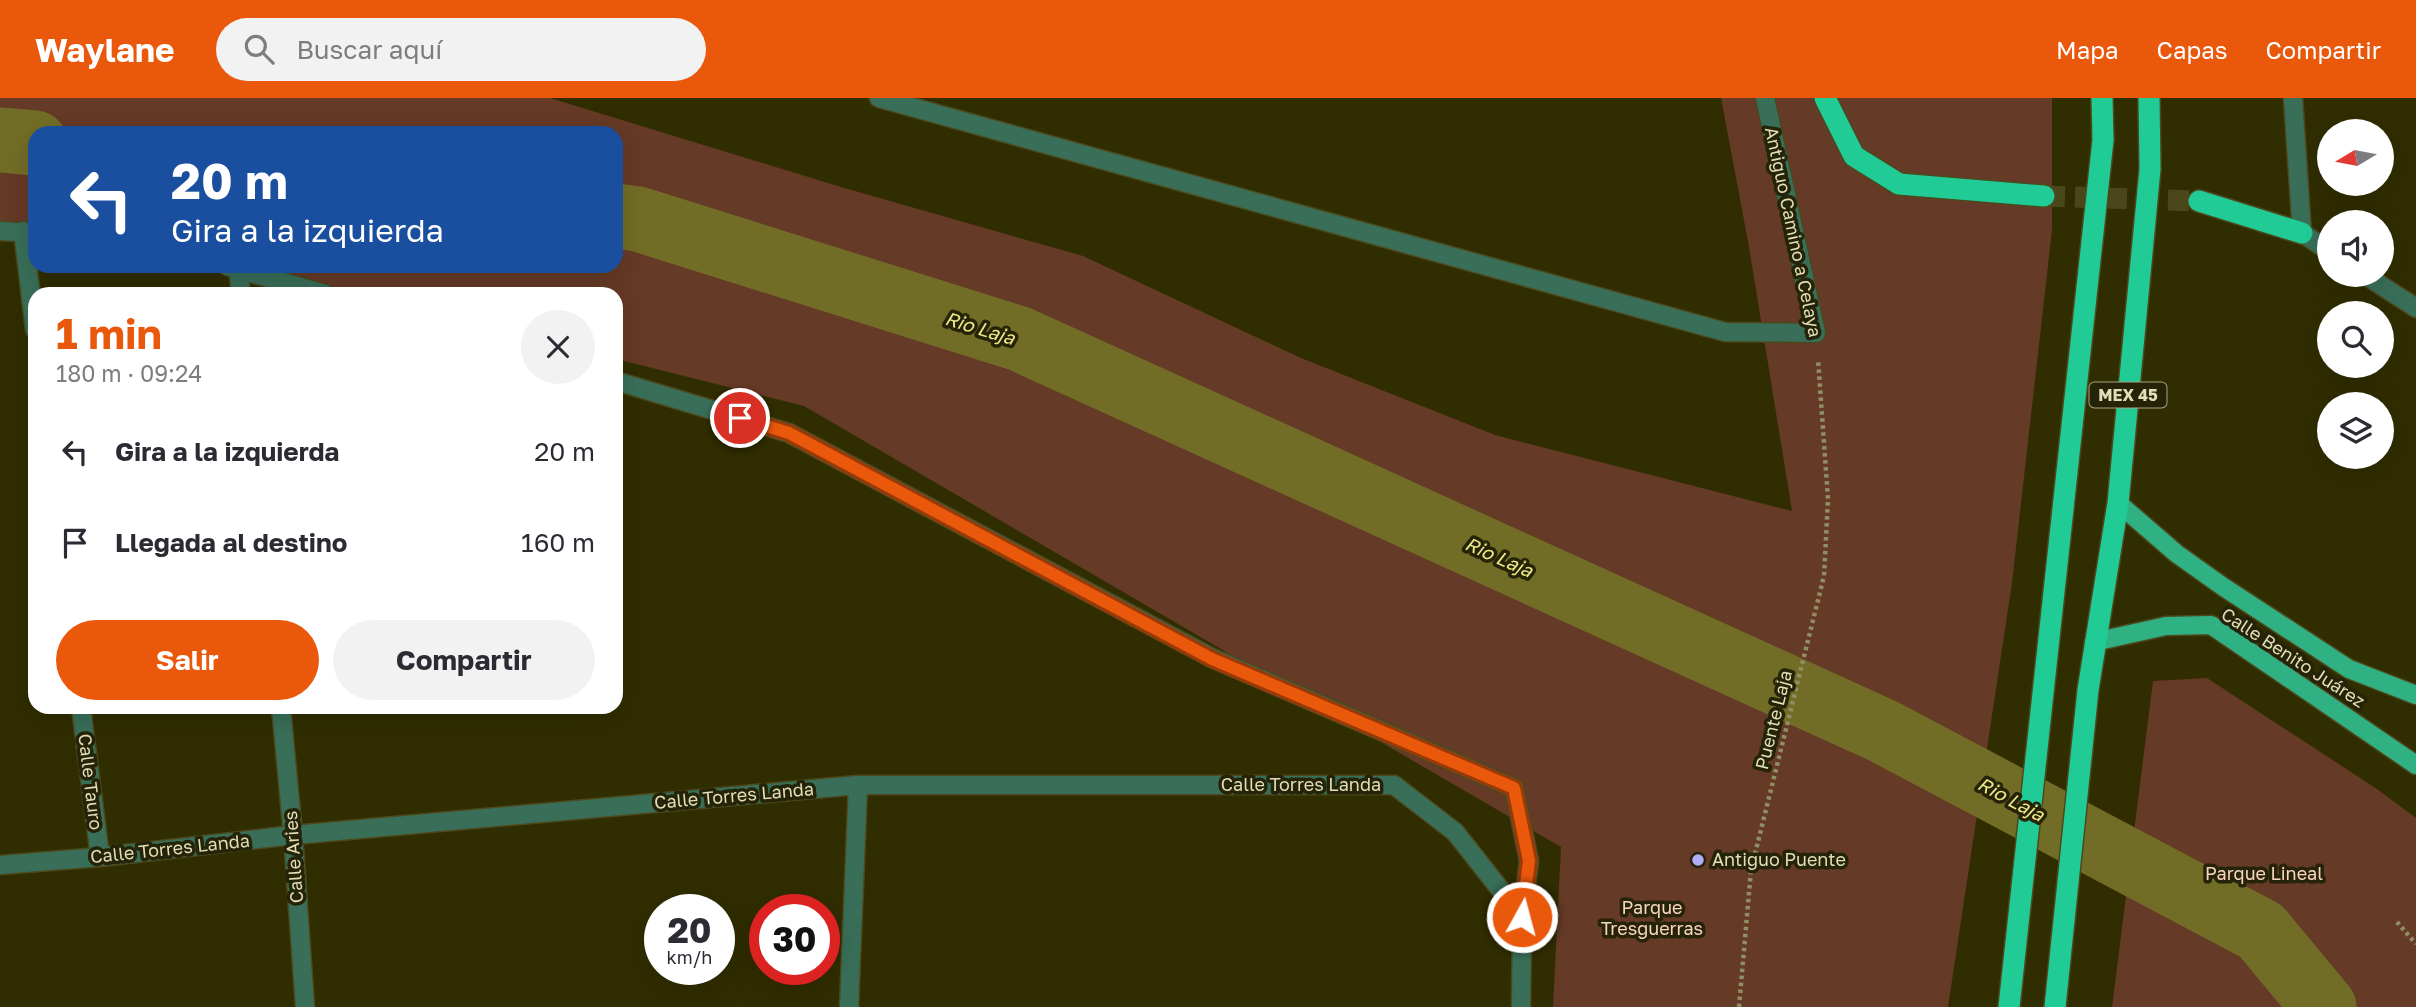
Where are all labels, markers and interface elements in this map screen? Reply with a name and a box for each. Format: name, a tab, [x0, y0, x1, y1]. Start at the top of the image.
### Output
search box	[216, 18, 706, 81]
text: Waylane	[35, 30, 174, 69]
icon: search	[240, 30, 278, 68]
text: Buscar aquí	[296, 34, 442, 65]
text: Mapa	[2056, 35, 2119, 64]
text: Capas	[2157, 35, 2227, 64]
text: Compartir	[2265, 35, 2381, 64]
north arrow	[2317, 119, 2394, 196]
map controls	[2317, 119, 2394, 469]
street label: Antiguo Camino a Celaya	[1761, 125, 1827, 339]
text: 20 m	[171, 151, 288, 210]
icon: left	[56, 154, 147, 245]
button: sound	[2317, 210, 2394, 287]
text: Gira a la izquierda	[171, 211, 444, 249]
button: search	[2317, 301, 2394, 378]
water label: Rio Laja	[942, 306, 1019, 349]
text: 1 min	[56, 308, 162, 358]
button: close	[521, 310, 595, 384]
text: 180 m · 09:24	[56, 359, 202, 387]
road number: MEX 45	[2090, 382, 2166, 408]
pin	[710, 388, 770, 448]
button: layers	[2317, 392, 2394, 469]
icon: arrive	[721, 399, 759, 437]
icon: left	[56, 433, 94, 471]
text: Gira a la izquierda	[115, 436, 339, 467]
text: 20 m	[534, 436, 595, 467]
icon: arrive	[56, 524, 94, 562]
text: Llegada al destino	[115, 527, 347, 558]
text: 160 m	[521, 527, 595, 558]
water label: Rio Laja	[1462, 531, 1538, 582]
street label: Calle Benito Juárez	[2217, 602, 2370, 712]
button: Salir	[56, 620, 319, 700]
button: Compartir	[333, 620, 595, 700]
street label: Puente Laja	[1750, 668, 1796, 772]
street label: Calle Tauro	[74, 732, 108, 831]
water label: Rio Laja	[1974, 772, 2049, 826]
street label: Calle Torres Landa	[1221, 773, 1381, 795]
street label: Calle Torres Landa	[653, 777, 815, 813]
street label: Calle Aries	[279, 810, 307, 904]
street label: Calle Torres Landa	[89, 829, 251, 867]
place label: Antiguo Puente	[1712, 848, 1846, 870]
marker: Antiguo Puente	[1690, 852, 1706, 868]
park label: Parque Lineal	[2205, 862, 2323, 884]
position arrow	[1485, 880, 1559, 954]
speed limit sign: 30	[749, 894, 840, 985]
park label: Parque Tresguerras	[1601, 896, 1703, 939]
text: 20	[667, 909, 712, 951]
text: km/h	[667, 946, 712, 968]

